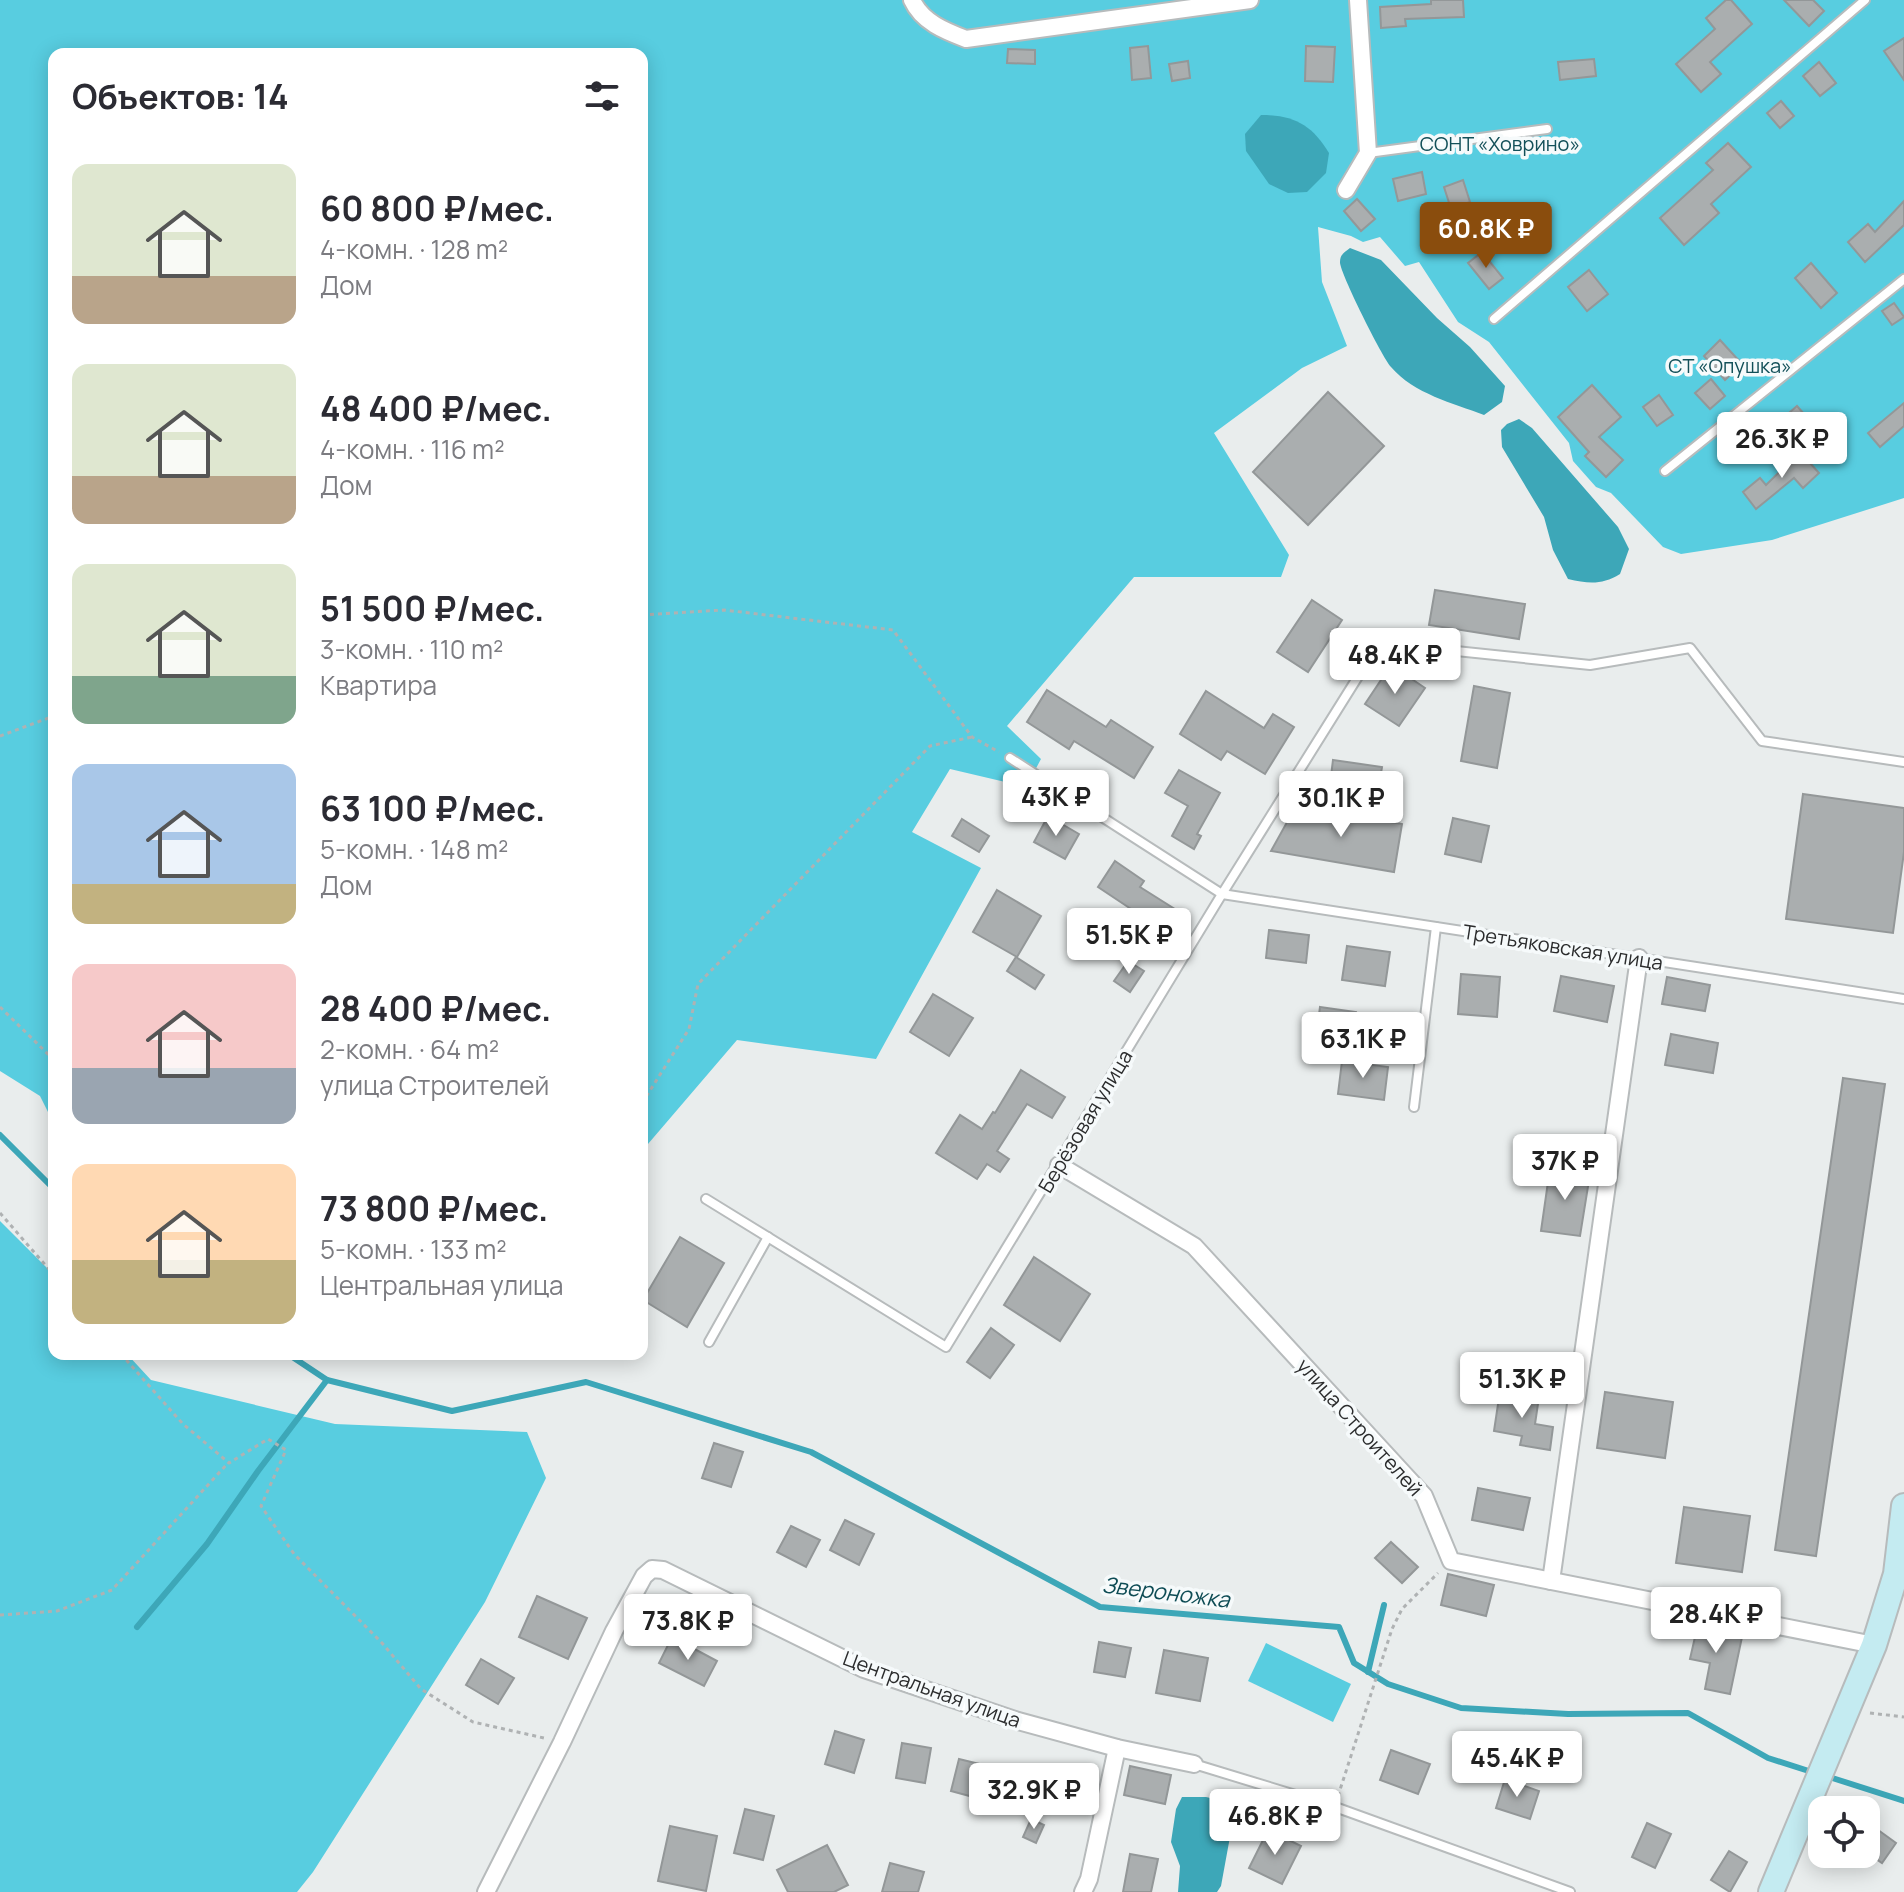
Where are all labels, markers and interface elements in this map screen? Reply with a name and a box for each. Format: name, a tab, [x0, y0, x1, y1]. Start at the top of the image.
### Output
text: Объектов: 14	[72, 73, 289, 119]
icon: filters	[580, 74, 624, 118]
park label: СОНТ «Ховрино»	[1420, 130, 1580, 157]
text: 60 800 ₽/мес.	[320, 185, 554, 231]
icon: home	[136, 196, 232, 292]
pin: 60.8K ₽	[1412, 202, 1560, 270]
text: 60.8K ₽	[1438, 210, 1534, 246]
text: 4-комн. · 128 m²	[320, 231, 508, 267]
text: Дом	[320, 267, 373, 303]
park label: СТ «Опушка»	[1668, 352, 1792, 379]
text: 48 400 ₽/мес.	[320, 385, 552, 431]
icon: home	[136, 396, 232, 492]
pin: 26.3K ₽	[1708, 412, 1856, 480]
text: 26.3K ₽	[1735, 420, 1829, 456]
text: 4-комн. · 116 m²	[320, 431, 505, 467]
text: Дом	[320, 467, 373, 503]
text: 51 500 ₽/мес.	[320, 585, 544, 631]
icon: home	[136, 596, 232, 692]
pin: 48.4K ₽	[1321, 628, 1469, 696]
text: 3-комн. · 110 m²	[320, 631, 503, 667]
text: 48.4K ₽	[1348, 636, 1442, 672]
text: Квартира	[320, 667, 437, 703]
pin: 43K ₽	[1000, 770, 1112, 838]
pin: 30.1K ₽	[1267, 771, 1415, 839]
text: 43K ₽	[1021, 778, 1091, 814]
text: 30.1K ₽	[1297, 779, 1385, 815]
text: 63 100 ₽/мес.	[320, 785, 545, 831]
icon: home	[136, 796, 232, 892]
text: 5-комн. · 148 m²	[320, 831, 508, 867]
text: Дом	[320, 867, 373, 903]
pin: 51.5K ₽	[1055, 908, 1203, 976]
text: 51.5K ₽	[1085, 916, 1173, 952]
street label: Третьяковская улица	[1461, 918, 1665, 976]
text: 28 400 ₽/мес.	[320, 985, 551, 1031]
icon: home	[136, 996, 232, 1092]
pin: 63.1K ₽	[1289, 1012, 1437, 1080]
text: 63.1K ₽	[1320, 1020, 1406, 1056]
text: 2-комн. · 64 m²	[320, 1031, 499, 1067]
street label: Берёзовая улица	[1032, 1045, 1138, 1197]
text: улица Строителей	[320, 1067, 549, 1103]
pin: 37K ₽	[1509, 1134, 1621, 1202]
text: 37K ₽	[1531, 1142, 1599, 1178]
text: 73 800 ₽/мес.	[320, 1185, 548, 1231]
icon: home	[136, 1196, 232, 1292]
text: 5-комн. · 133 m²	[320, 1231, 507, 1267]
text: Центральная улица	[320, 1267, 564, 1303]
street label: улица Строителей	[1291, 1352, 1429, 1502]
pin: 51.3K ₽	[1448, 1352, 1596, 1420]
text: 51.3K ₽	[1478, 1360, 1566, 1396]
water label: Звероножка	[1101, 1569, 1233, 1615]
pin: 28.4K ₽	[1642, 1587, 1790, 1655]
pin: 73.8K ₽	[614, 1594, 762, 1662]
text: 28.4K ₽	[1669, 1595, 1763, 1631]
text: 73.8K ₽	[642, 1602, 734, 1638]
street label: Центральная улица	[839, 1644, 1025, 1734]
pin: 45.4K ₽	[1443, 1731, 1591, 1799]
text: 45.4K ₽	[1470, 1739, 1564, 1775]
pin: 32.9K ₽	[960, 1763, 1108, 1831]
text: 32.9K ₽	[987, 1771, 1081, 1807]
pin: 46.8K ₽	[1201, 1789, 1349, 1857]
map controls	[1808, 1796, 1880, 1868]
button: locate	[1808, 1796, 1880, 1868]
text: 46.8K ₽	[1227, 1797, 1323, 1833]

